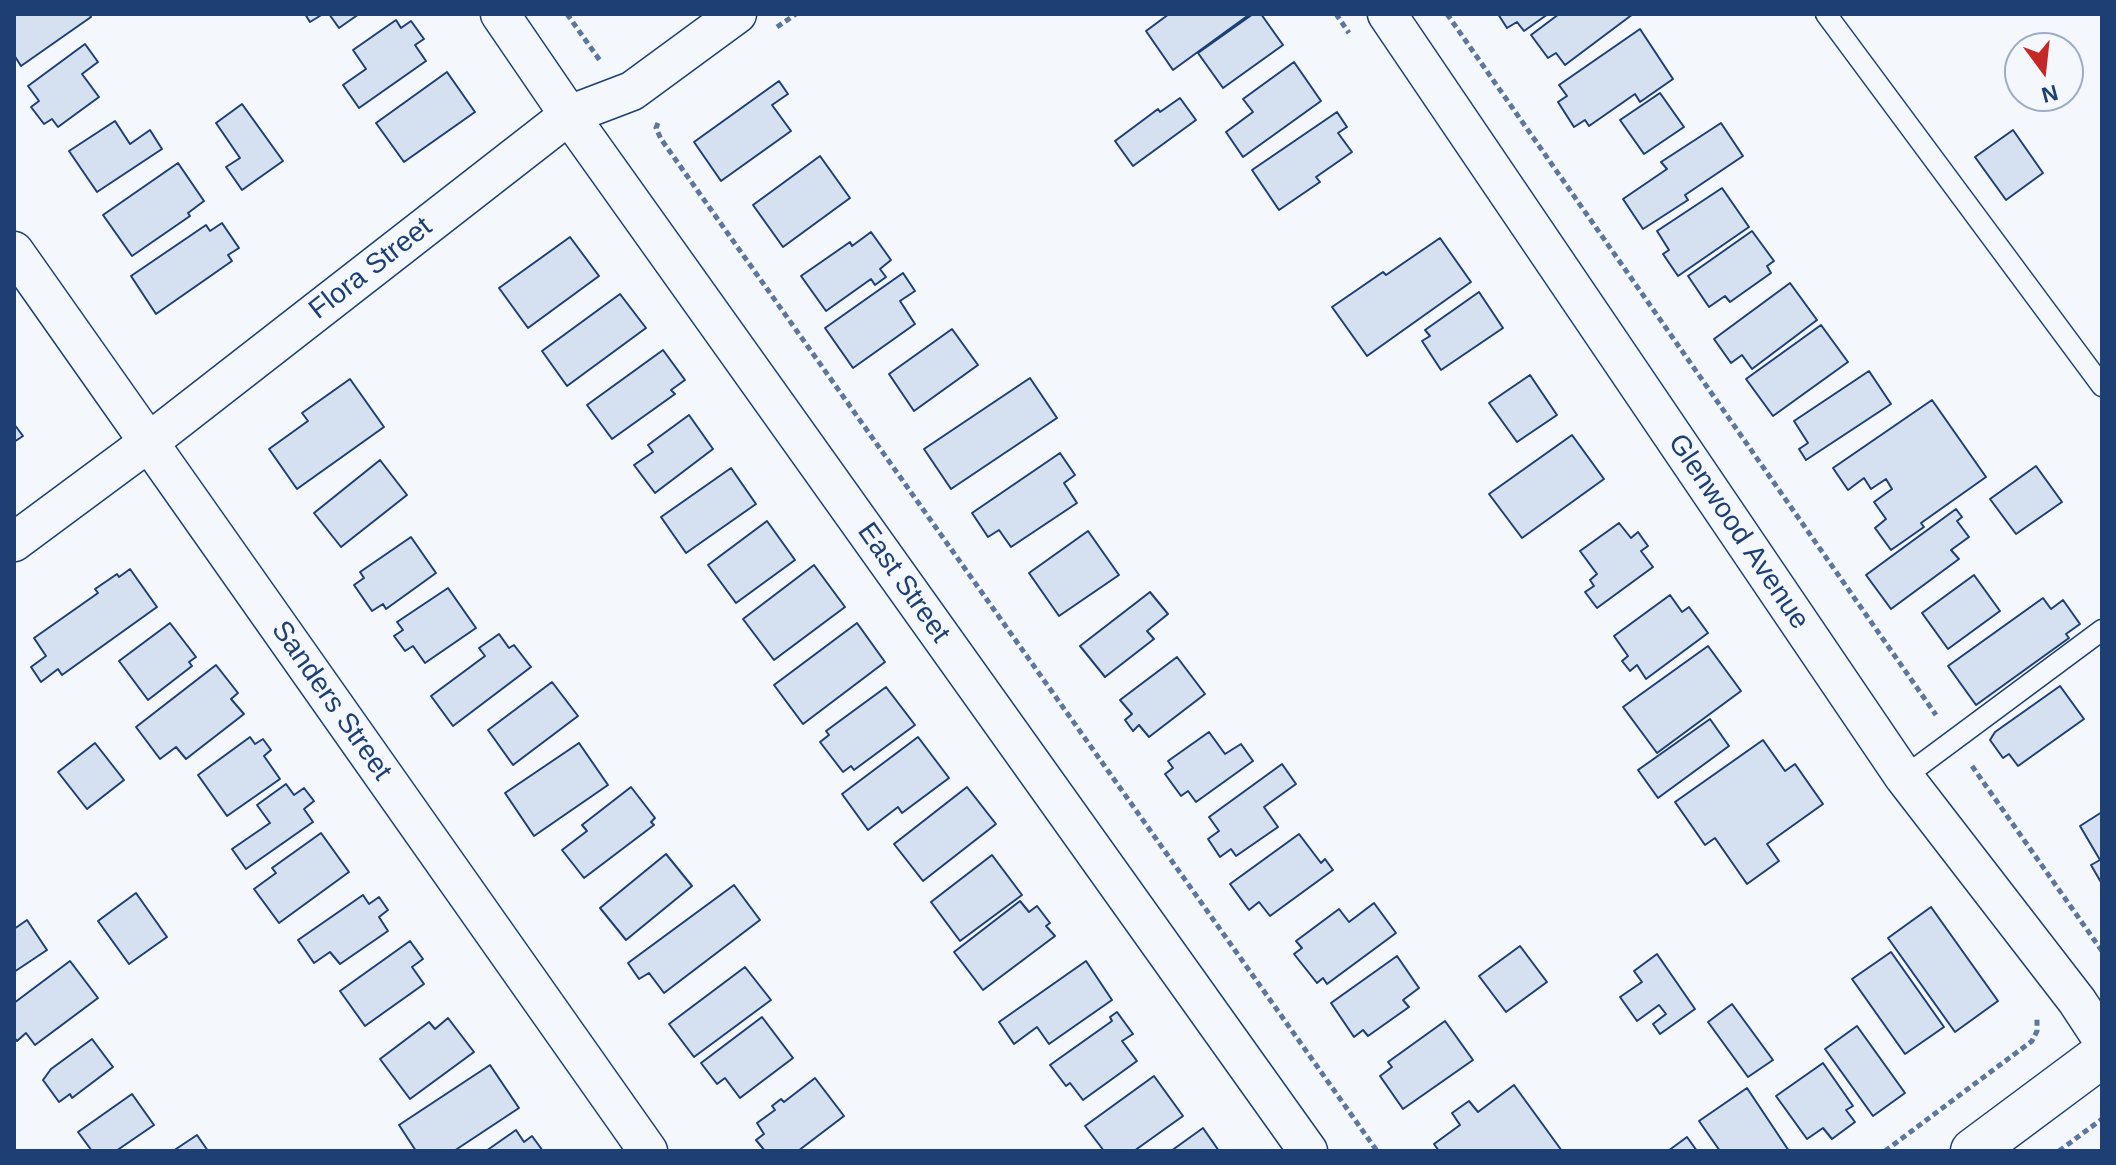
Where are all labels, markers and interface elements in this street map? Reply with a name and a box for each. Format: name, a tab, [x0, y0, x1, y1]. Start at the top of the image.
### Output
north arrow	[2004, 32, 2084, 112]
text: N	[2039, 80, 2061, 108]
street label: Flora Street	[303, 211, 439, 327]
street label: Glenwood Avenue	[1660, 428, 1816, 636]
street label: East Street	[850, 517, 956, 649]
street label: Sanders Street	[264, 615, 398, 787]

